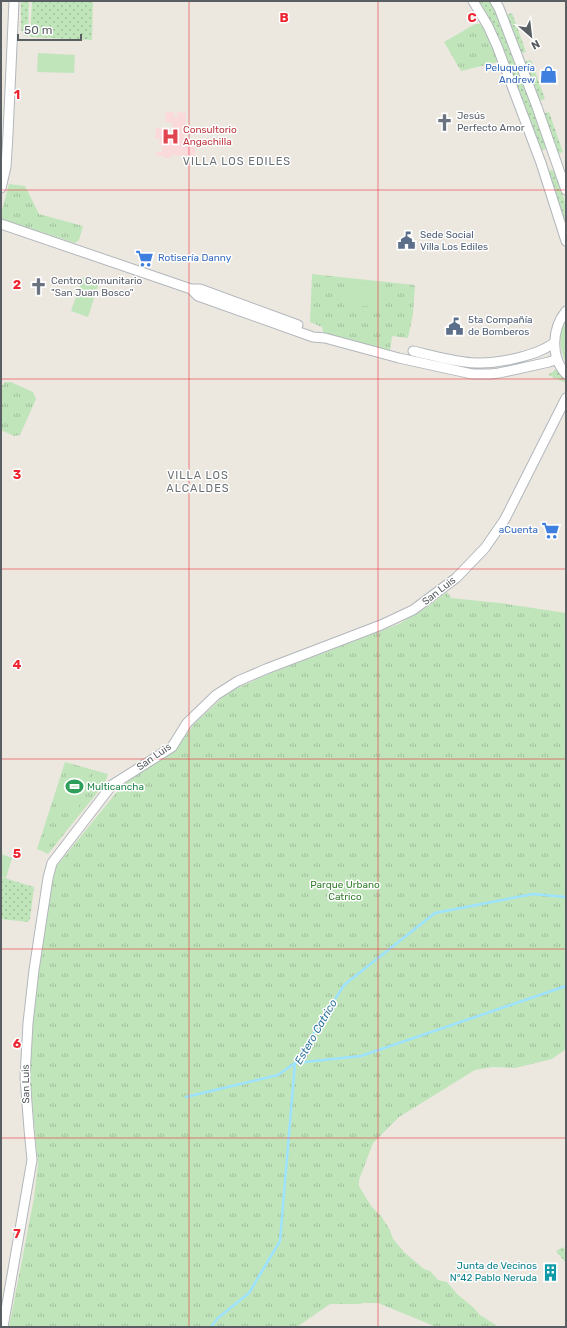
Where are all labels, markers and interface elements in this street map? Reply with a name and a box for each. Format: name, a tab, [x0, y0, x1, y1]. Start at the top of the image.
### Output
text: B	[279, 10, 289, 25]
text: C	[467, 10, 477, 25]
scale bar	[18, 16, 81, 42]
north arrow	[511, 16, 551, 56]
text: 50 m	[24, 23, 52, 37]
text: N	[529, 37, 542, 52]
place label: Peluquería Andrew	[485, 62, 535, 86]
shop icon: Peluquería Andrew	[538, 64, 558, 84]
text: 1	[14, 87, 20, 102]
place label: Jesús Perfecto Amor	[457, 110, 525, 134]
church icon: Jesús Perfecto Amor	[434, 112, 454, 132]
place label: Consultorio Angachilla	[183, 124, 237, 148]
hospital icon: Consultorio Angachilla	[160, 126, 180, 146]
district label: VILLA LOS EDILES	[183, 155, 291, 168]
place label: Sede Social Villa Los Ediles	[420, 229, 488, 253]
public building icon: Sede Social Villa Los Ediles	[397, 231, 417, 251]
supermarket icon: Rotisería Danny	[135, 248, 155, 268]
place label: Rotisería Danny	[158, 252, 232, 264]
place label: Centro Comunitario "San Juan Bosco"	[51, 275, 142, 299]
text: 2	[13, 277, 21, 292]
church icon: Centro Comunitario "San Juan Bosco"	[28, 277, 48, 297]
place label: 5ta Compañía de Bomberos	[468, 314, 533, 338]
public building icon: 5ta Compañía de Bomberos	[445, 316, 465, 336]
text: 3	[13, 467, 22, 482]
district label: VILLA LOS ALCALDES	[166, 469, 230, 495]
supermarket icon: aCuenta	[541, 520, 561, 540]
place label: aCuenta	[499, 524, 538, 536]
street label: San Luis	[420, 574, 458, 608]
text: 4	[13, 657, 22, 672]
street label: San Luis	[134, 741, 174, 773]
sports icon: Multicancha	[64, 777, 84, 797]
place label: Multicancha	[87, 781, 144, 793]
text: 5	[13, 846, 21, 861]
park label: Parque Urbano Catrico	[310, 879, 380, 903]
water label: Estero Catrico	[292, 997, 340, 1067]
text: 6	[13, 1036, 22, 1051]
street label: San Luis	[20, 1064, 32, 1104]
text: 7	[13, 1226, 21, 1241]
place label: Junta de Vecinos N°42 Pablo Neruda	[450, 1260, 537, 1284]
building icon: Junta de Vecinos N°42 Pablo Neruda	[540, 1262, 560, 1282]

